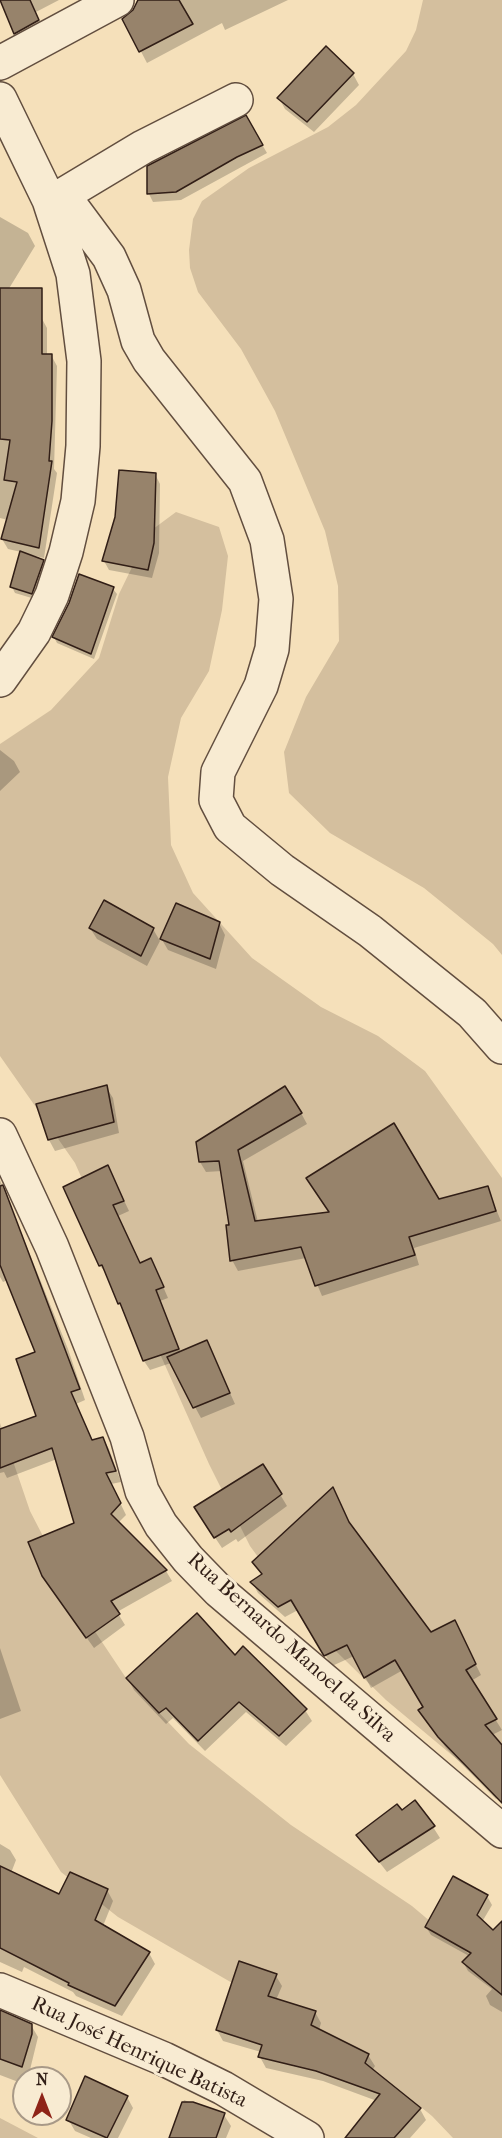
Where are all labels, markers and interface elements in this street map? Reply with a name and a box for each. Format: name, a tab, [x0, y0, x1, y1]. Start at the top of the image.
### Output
street label: Rua Bernardo Manoel da Silva	[182, 1548, 400, 1748]
street label: Rua José Henrique Batista	[27, 1992, 251, 2114]
north arrow	[12, 2066, 72, 2126]
text: N	[36, 2070, 48, 2089]

